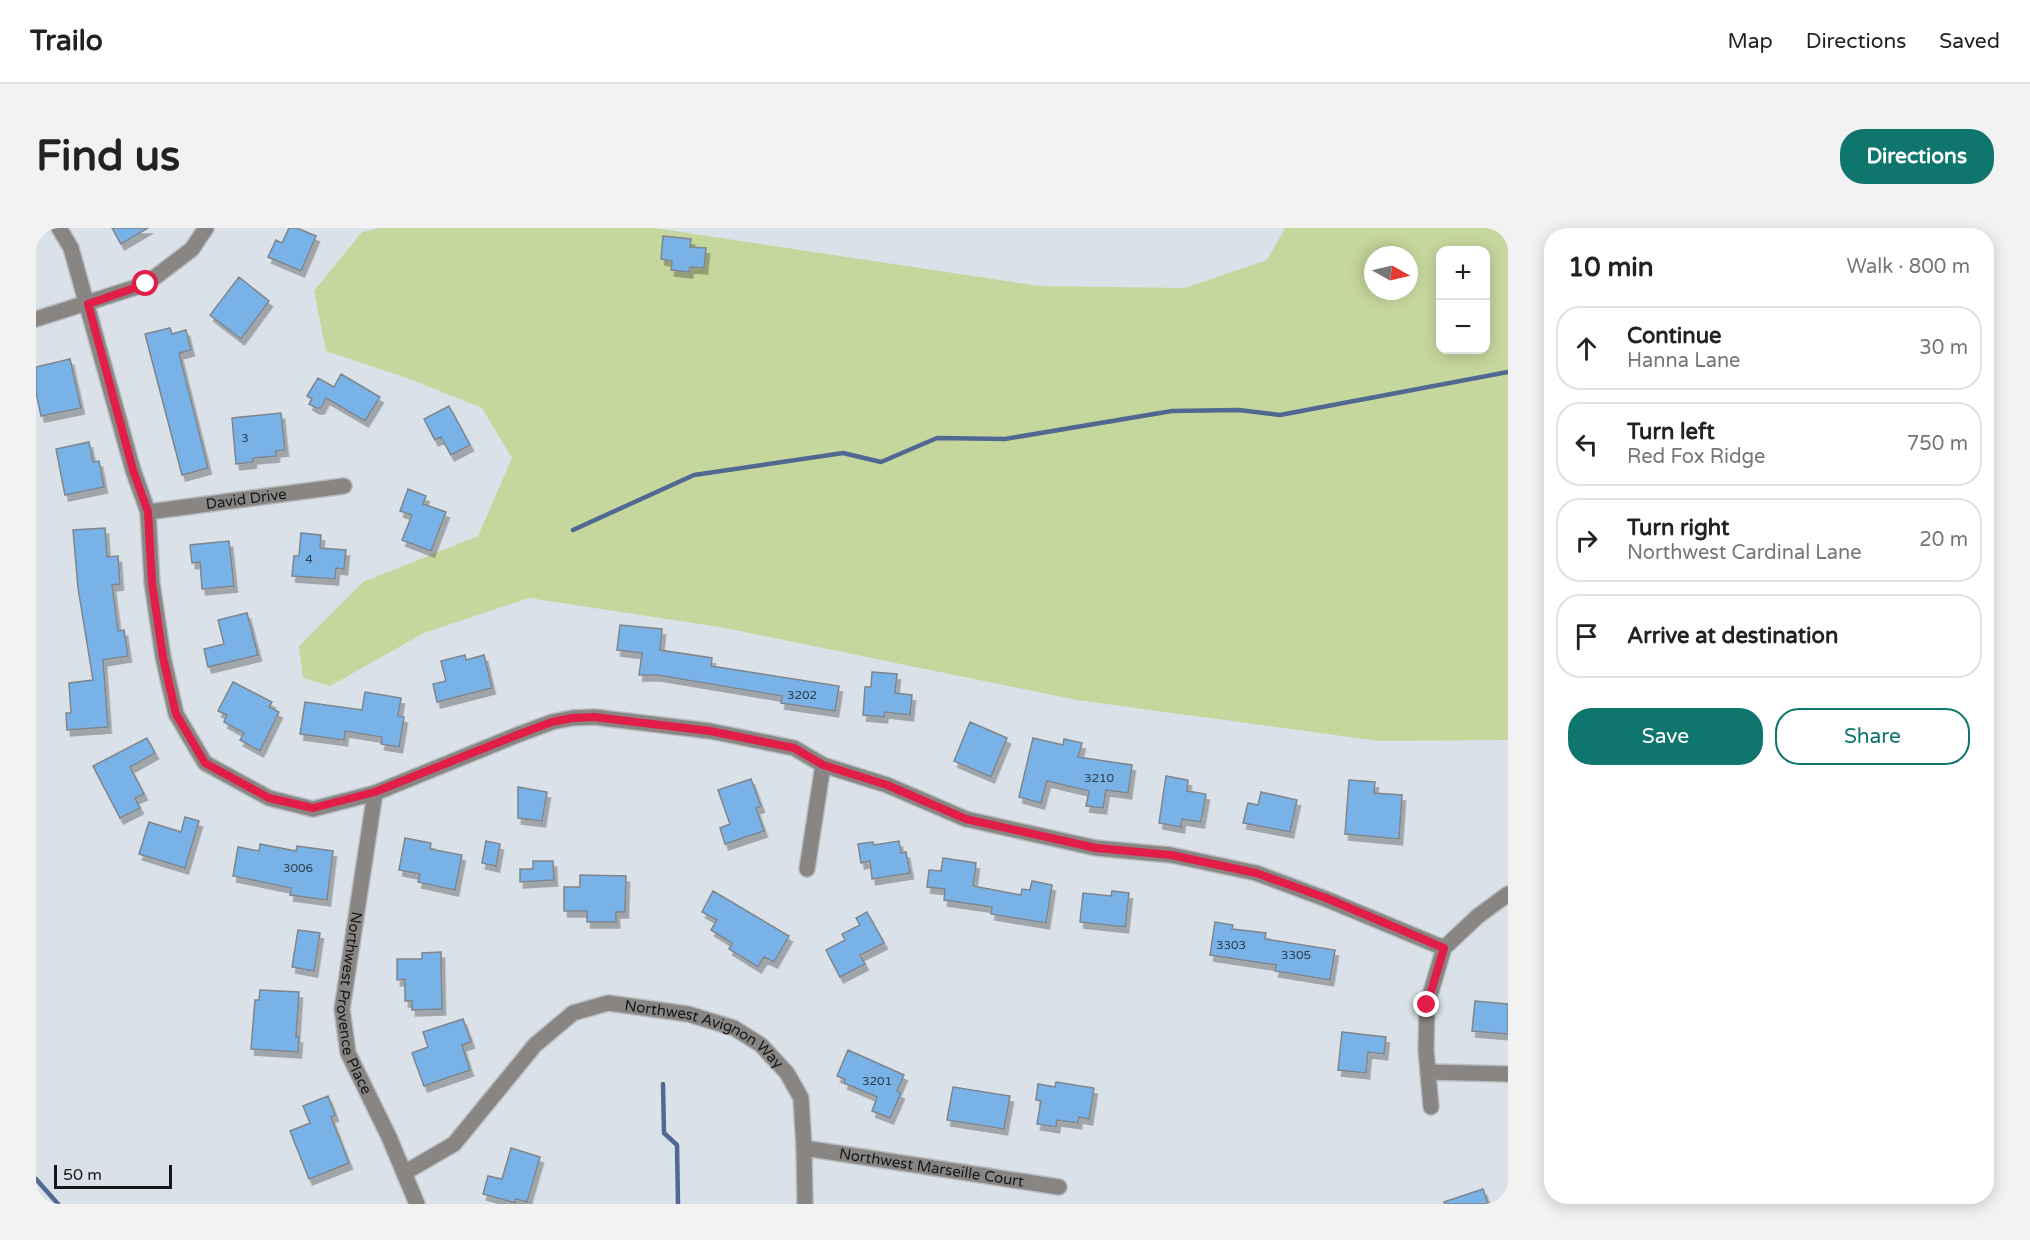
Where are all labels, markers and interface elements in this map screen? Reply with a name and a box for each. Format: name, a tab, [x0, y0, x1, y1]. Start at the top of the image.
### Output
text: Trailo	[30, 24, 103, 58]
text: Map	[1727, 29, 1773, 54]
text: Directions	[1806, 29, 1906, 54]
text: Saved	[1939, 29, 2000, 54]
button: Directions	[1840, 129, 1994, 184]
text: Find us	[36, 131, 180, 182]
north arrow	[1364, 246, 1418, 300]
map controls	[1436, 246, 1490, 354]
button: +	[1436, 246, 1490, 300]
text: 10 min	[1568, 252, 1654, 283]
text: Walk · 800 m	[1847, 255, 1970, 279]
route start	[132, 270, 158, 296]
button: −	[1436, 300, 1490, 354]
text: Continue	[1627, 323, 1722, 349]
icon: ahead	[1570, 332, 1603, 365]
text: 30 m	[1919, 336, 1968, 360]
text: Hanna Lane	[1627, 349, 1740, 373]
text: Turn left	[1627, 419, 1715, 445]
icon: left	[1570, 428, 1603, 461]
house number: 3	[241, 431, 249, 445]
text: 750 m	[1907, 432, 1968, 456]
text: Red Fox Ridge	[1627, 445, 1765, 469]
street label: David Drive	[205, 485, 288, 513]
text: Turn right	[1627, 515, 1729, 541]
icon: right	[1570, 524, 1603, 557]
text: 20 m	[1919, 528, 1968, 552]
text: Northwest Cardinal Lane	[1627, 541, 1862, 565]
house number: 4	[305, 552, 313, 566]
icon: arrive	[1570, 620, 1603, 653]
text: Arrive at destination	[1627, 623, 1838, 649]
house number: 3202	[787, 688, 817, 702]
button: Save	[1568, 708, 1763, 765]
button: Share	[1775, 708, 1970, 765]
house number: 3210	[1084, 771, 1115, 785]
house number: 3006	[283, 861, 313, 875]
street label: Northwest Provence Place	[333, 911, 376, 1097]
house number: 3303	[1216, 938, 1246, 952]
house number: 3305	[1281, 948, 1311, 962]
route end	[1413, 991, 1439, 1017]
street label: Northwest Avignon Way	[624, 996, 787, 1072]
house number: 3201	[862, 1074, 892, 1088]
street label: Northwest Marseille Court	[838, 1145, 1025, 1191]
scale bar	[54, 1162, 172, 1190]
text: 50 m	[63, 1165, 102, 1185]

